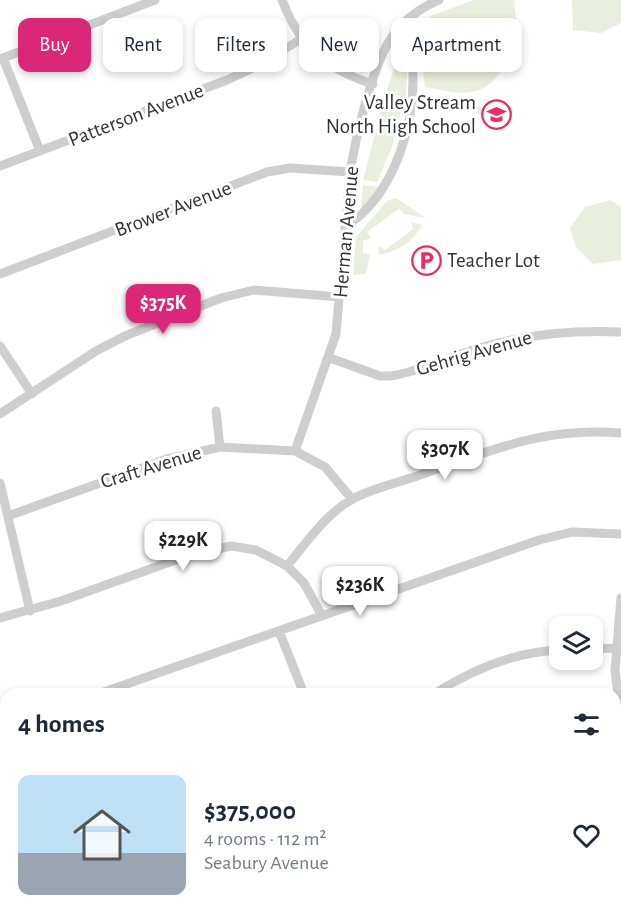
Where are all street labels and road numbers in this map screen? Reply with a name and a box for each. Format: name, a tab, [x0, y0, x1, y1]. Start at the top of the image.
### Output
street label: Patterson Avenue	[65, 80, 207, 150]
street label: Herman Avenue	[330, 165, 362, 299]
street label: Brower Avenue	[112, 177, 234, 241]
street label: Gehrig Avenue	[414, 326, 534, 380]
street label: Craft Avenue	[98, 442, 204, 492]

